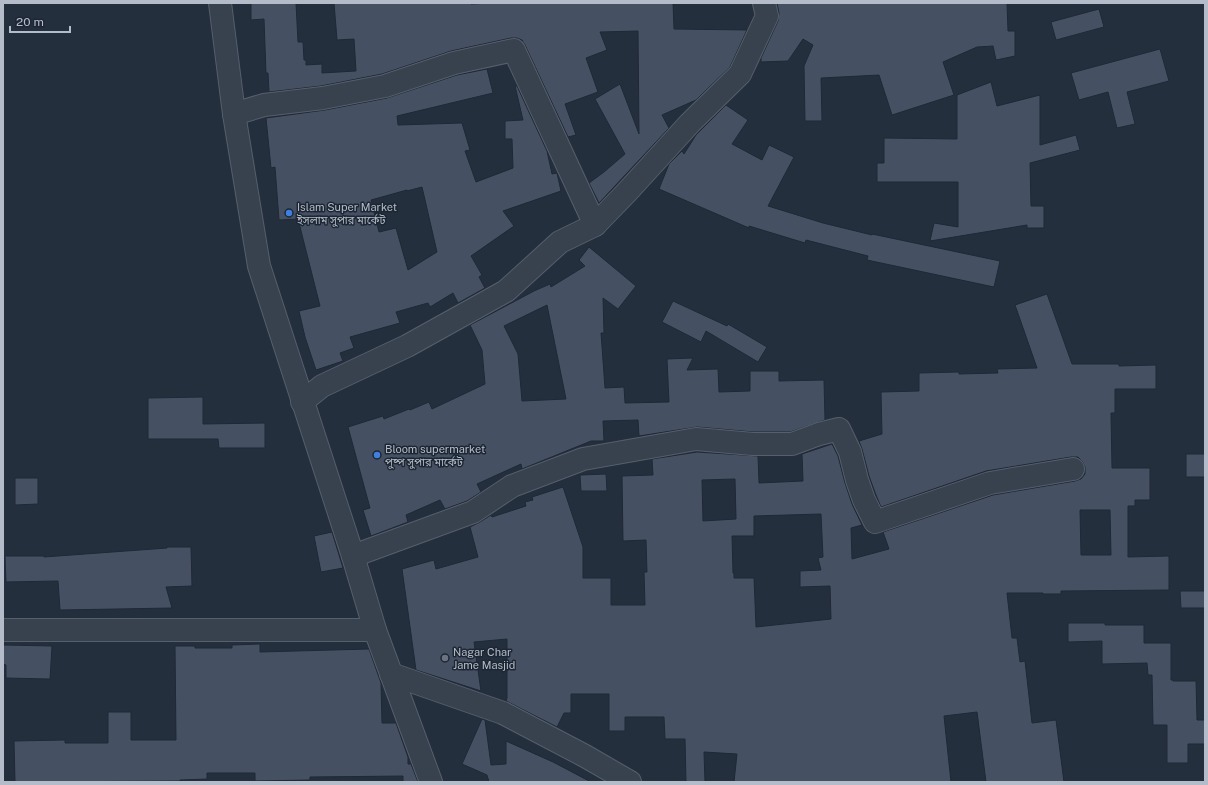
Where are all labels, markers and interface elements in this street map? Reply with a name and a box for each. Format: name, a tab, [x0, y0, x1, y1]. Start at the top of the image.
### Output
scale bar	[10, 8, 70, 34]
text: 20 m	[16, 15, 44, 29]
place label: Islam Super Market ইসলাম সুপার মার্কেট	[296, 201, 397, 227]
marker: Islam Super Market ইসলাম সুপার মার্কেট	[284, 208, 294, 218]
place label: Bloom supermarket পুষ্প সুপার মার্কেট	[385, 443, 485, 469]
marker: Bloom supermarket পুষ্প সুপার মার্কেট	[372, 450, 382, 460]
place label: Nagar Char Jame Masjid	[453, 646, 515, 671]
marker: Nagar Char Jame Masjid	[440, 653, 450, 663]

